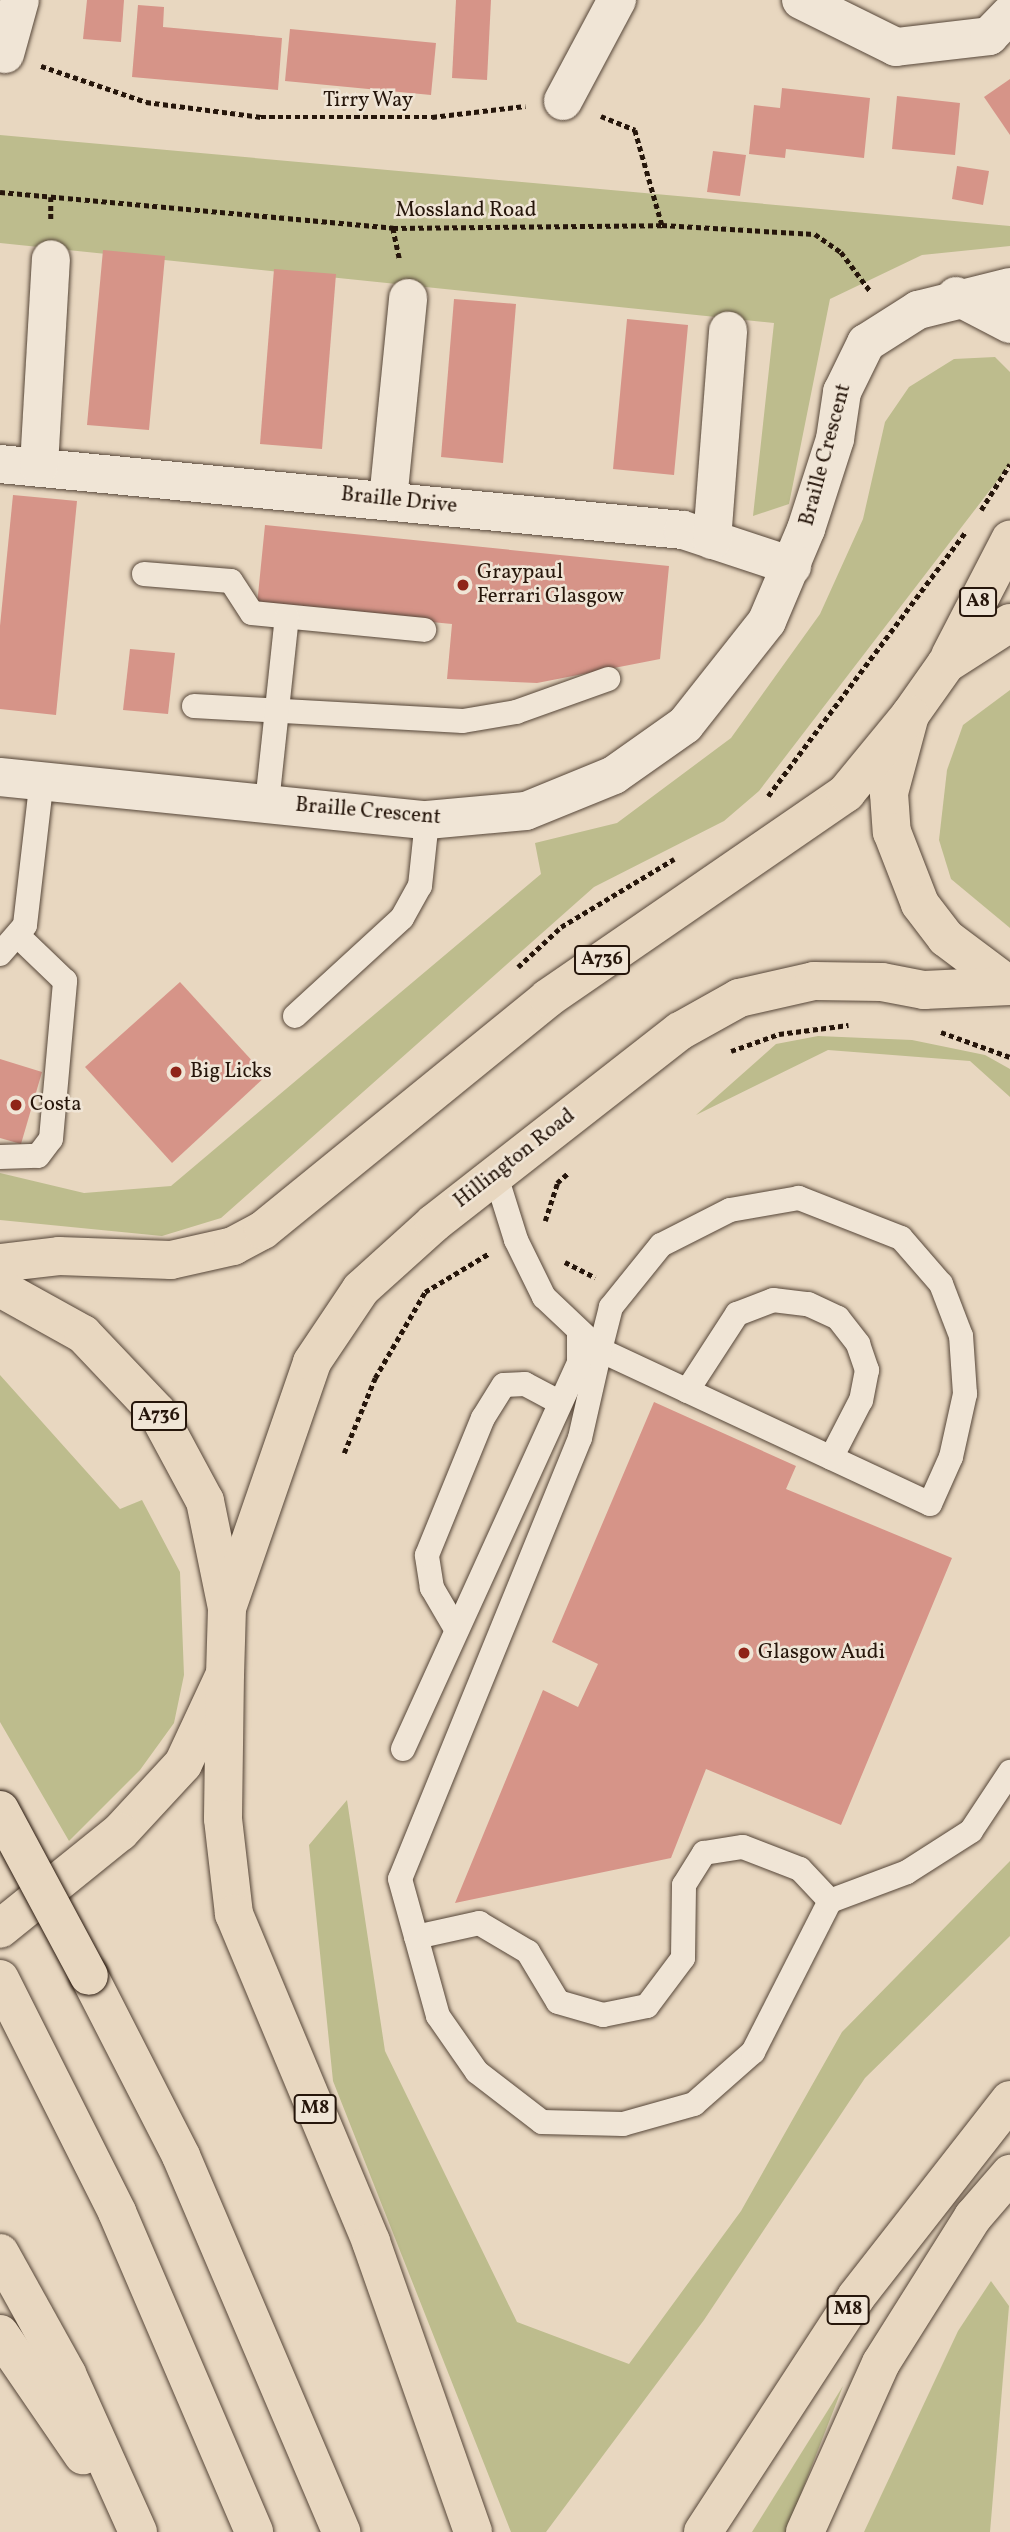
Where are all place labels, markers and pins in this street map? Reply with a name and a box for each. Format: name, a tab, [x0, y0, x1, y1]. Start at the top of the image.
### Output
place label: Graypaul Ferrari Glasgow	[477, 560, 624, 610]
marker: Graypaul Ferrari Glasgow	[455, 577, 471, 593]
place label: Big Licks	[190, 1059, 272, 1085]
marker: Big Licks	[168, 1064, 184, 1080]
place label: Costa	[30, 1092, 82, 1118]
marker: Costa	[8, 1097, 24, 1113]
place label: Glasgow Audi	[758, 1640, 886, 1666]
marker: Glasgow Audi	[736, 1645, 752, 1661]

